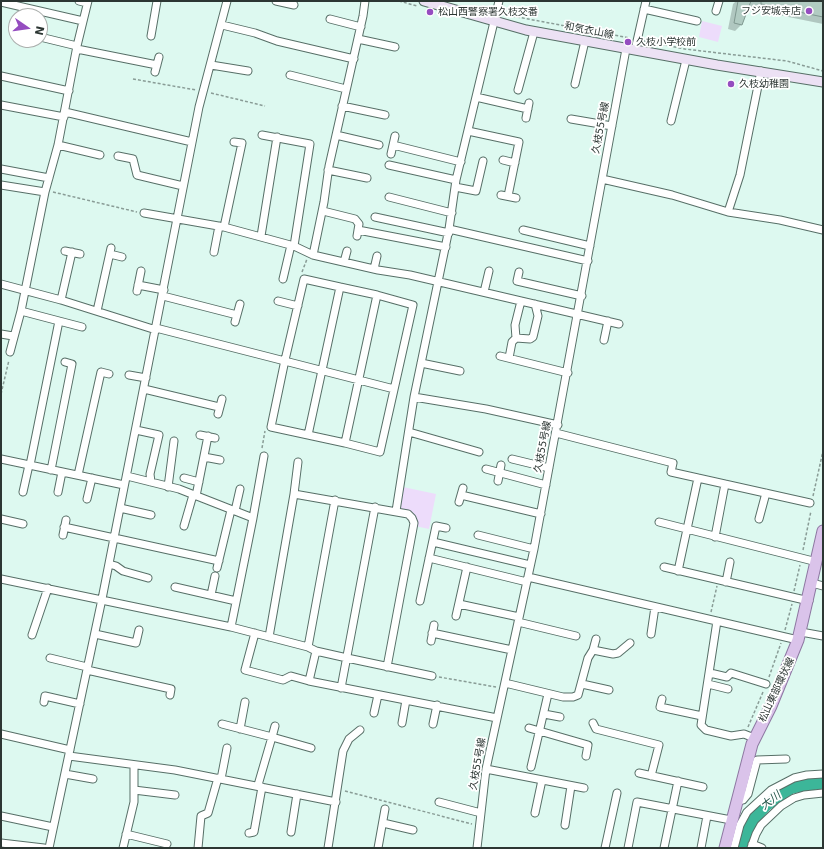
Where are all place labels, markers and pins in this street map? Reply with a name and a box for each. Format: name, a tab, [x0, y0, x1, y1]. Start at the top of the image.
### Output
place label: フジ安城寺店	[741, 5, 801, 17]
place label: 松山西警察署久枝交番	[438, 6, 538, 18]
marker: フジ安城寺店	[804, 6, 814, 16]
marker: 松山西警察署久枝交番	[425, 7, 435, 17]
place label: 久枝小学校前	[636, 36, 696, 48]
marker: 久枝小学校前	[623, 37, 633, 47]
place label: 久枝幼稚園	[739, 78, 789, 90]
marker: 久枝幼稚園	[726, 79, 736, 89]

